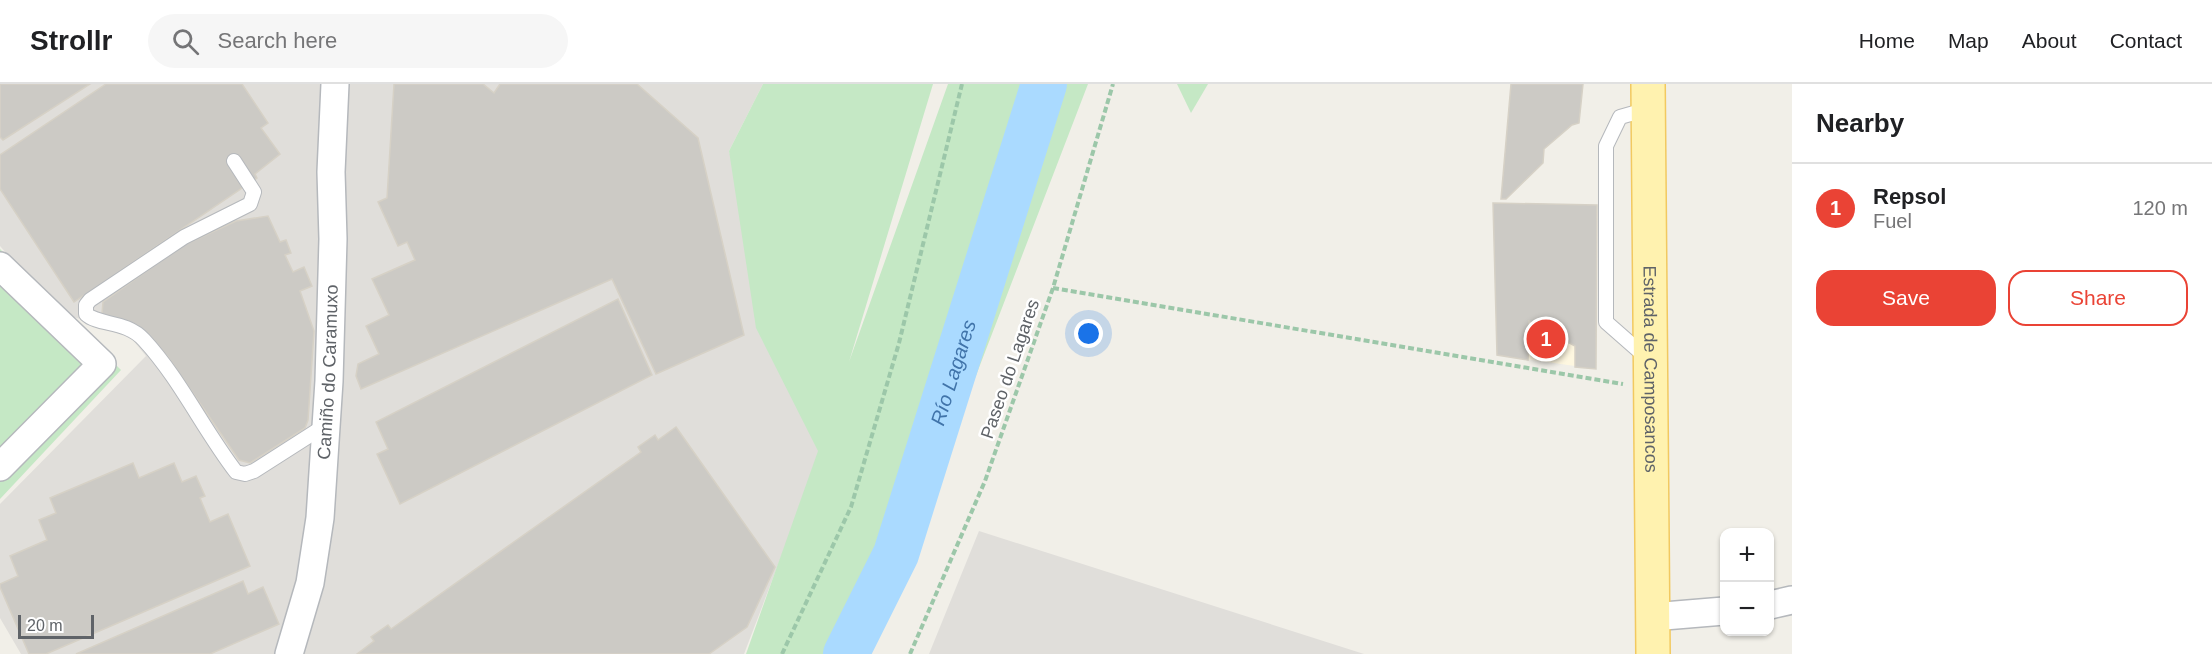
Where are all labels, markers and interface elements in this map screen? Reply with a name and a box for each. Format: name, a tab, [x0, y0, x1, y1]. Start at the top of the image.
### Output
search box	[148, 14, 568, 68]
text: Strollr	[30, 25, 112, 56]
icon: search	[169, 25, 202, 58]
text: Search here	[217, 28, 337, 53]
text: Home	[1859, 29, 1915, 52]
text: Map	[1948, 29, 1989, 52]
text: About	[2022, 29, 2077, 52]
text: Contact	[2110, 29, 2182, 52]
text: Nearby	[1816, 108, 1904, 138]
text: Repsol	[1873, 184, 1946, 209]
text: 1	[1830, 197, 1841, 219]
text: 120 m	[2132, 197, 2188, 219]
text: Fuel	[1873, 210, 1912, 232]
street label: Estrada de Camposancos	[1640, 265, 1661, 473]
button: Save	[1816, 270, 1996, 326]
button: Share	[2008, 270, 2188, 326]
street label: Camiño do Caramuxo	[314, 284, 342, 460]
street label: Paseo do Lagares	[977, 297, 1043, 441]
pin: 1	[1526, 316, 1566, 362]
water label: Río Lagares	[926, 317, 980, 428]
your location	[1074, 319, 1103, 348]
map controls	[1720, 528, 1774, 636]
button: +	[1720, 528, 1774, 582]
button: −	[1720, 582, 1774, 636]
scale bar	[18, 612, 94, 640]
text: 20 m	[27, 617, 63, 634]

